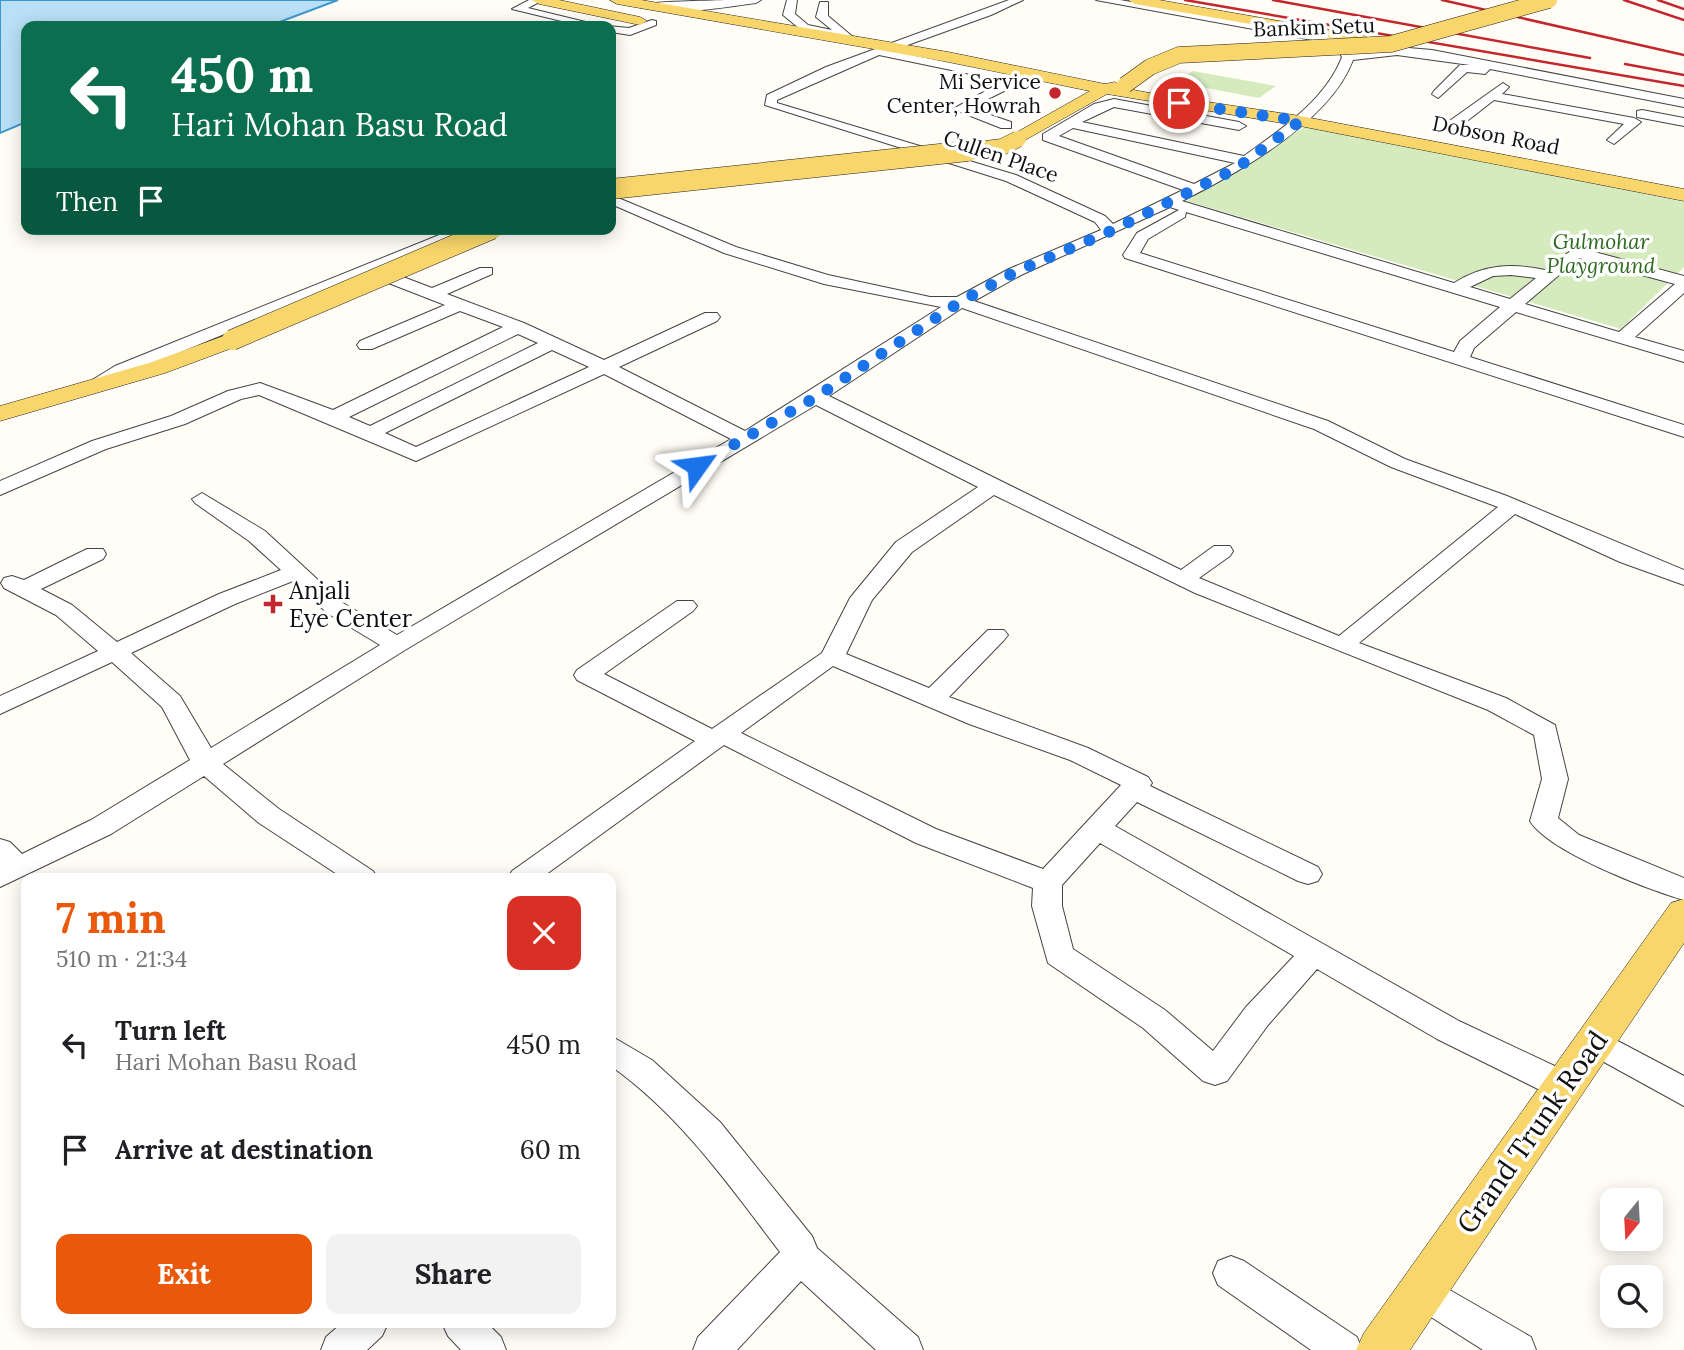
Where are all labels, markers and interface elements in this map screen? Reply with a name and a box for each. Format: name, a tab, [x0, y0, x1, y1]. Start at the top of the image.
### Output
street label: Bankim Setu	[1253, 11, 1375, 43]
text: 450 m	[171, 43, 313, 105]
icon: left	[56, 49, 147, 140]
place label: Mi Service Center, Howrah	[887, 68, 1041, 119]
pin	[1149, 73, 1209, 133]
icon: arrive	[1160, 84, 1198, 122]
marker: Mi Service Center, Howrah	[1047, 85, 1063, 101]
text: Hari Mohan Basu Road	[171, 104, 508, 145]
street label: Dobson Road	[1430, 109, 1562, 161]
street label: Cullen Place	[940, 124, 1062, 188]
icon: arrive	[132, 182, 170, 220]
text: Then	[56, 185, 118, 218]
park label: Gulmohar Playground	[1547, 228, 1656, 279]
position arrow	[660, 429, 734, 503]
place label: Anjali Eye Center	[288, 575, 413, 634]
marker: Anjali Eye Center	[263, 594, 283, 614]
text: 7 min	[56, 891, 166, 945]
button: close	[507, 896, 581, 970]
text: 510 m · 21:34	[56, 944, 187, 973]
text: Turn left	[115, 1014, 226, 1047]
street label: Grand Trunk Road	[1449, 1024, 1615, 1240]
icon: left	[56, 1026, 94, 1064]
text: 450 m	[507, 1028, 581, 1061]
text: Hari Mohan Basu Road	[115, 1047, 357, 1076]
icon: arrive	[56, 1131, 94, 1169]
text: Arrive at destination	[115, 1133, 373, 1166]
text: 60 m	[520, 1133, 581, 1166]
north arrow	[1600, 1188, 1662, 1251]
map controls	[1600, 1188, 1663, 1328]
button: Exit	[56, 1234, 312, 1314]
button: Share	[326, 1234, 581, 1314]
button: search	[1600, 1265, 1663, 1328]

